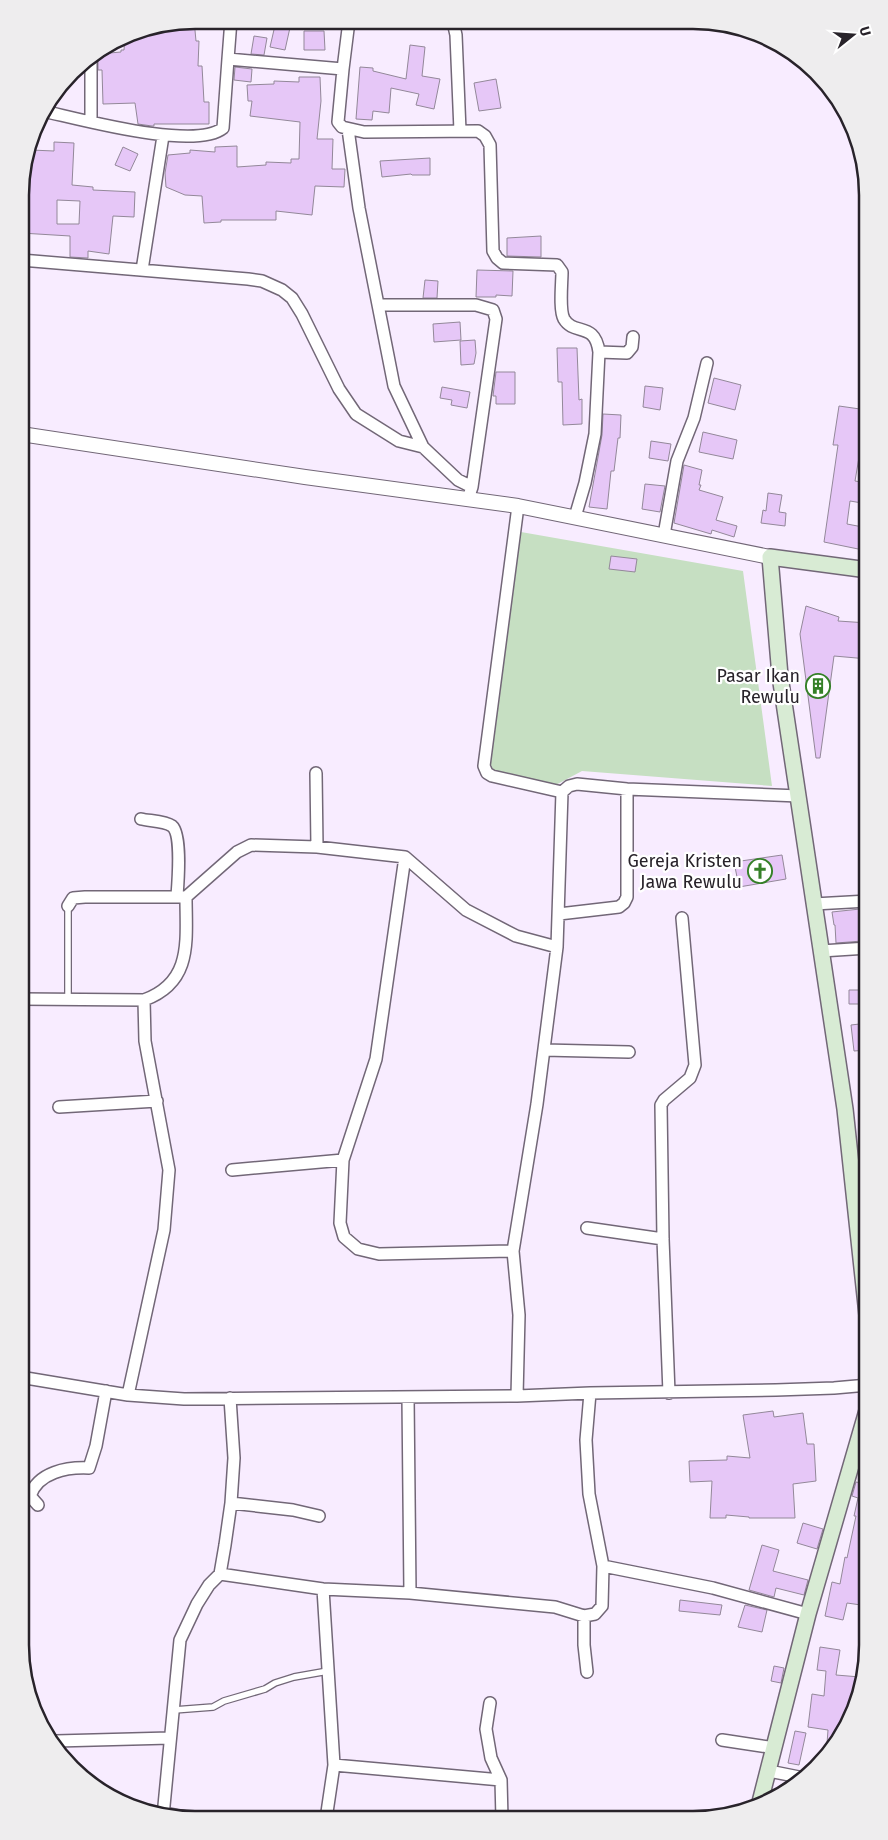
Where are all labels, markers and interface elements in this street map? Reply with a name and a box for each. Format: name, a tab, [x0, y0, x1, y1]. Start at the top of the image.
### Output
north arrow	[828, 10, 878, 60]
text: U	[855, 24, 874, 38]
place label: Pasar Ikan Rewulu	[717, 665, 800, 708]
building icon: Pasar Ikan Rewulu	[805, 673, 831, 699]
place label: Gereja Kristen Jawa Rewulu	[627, 850, 742, 893]
church icon: Gereja Kristen Jawa Rewulu	[747, 858, 773, 884]

